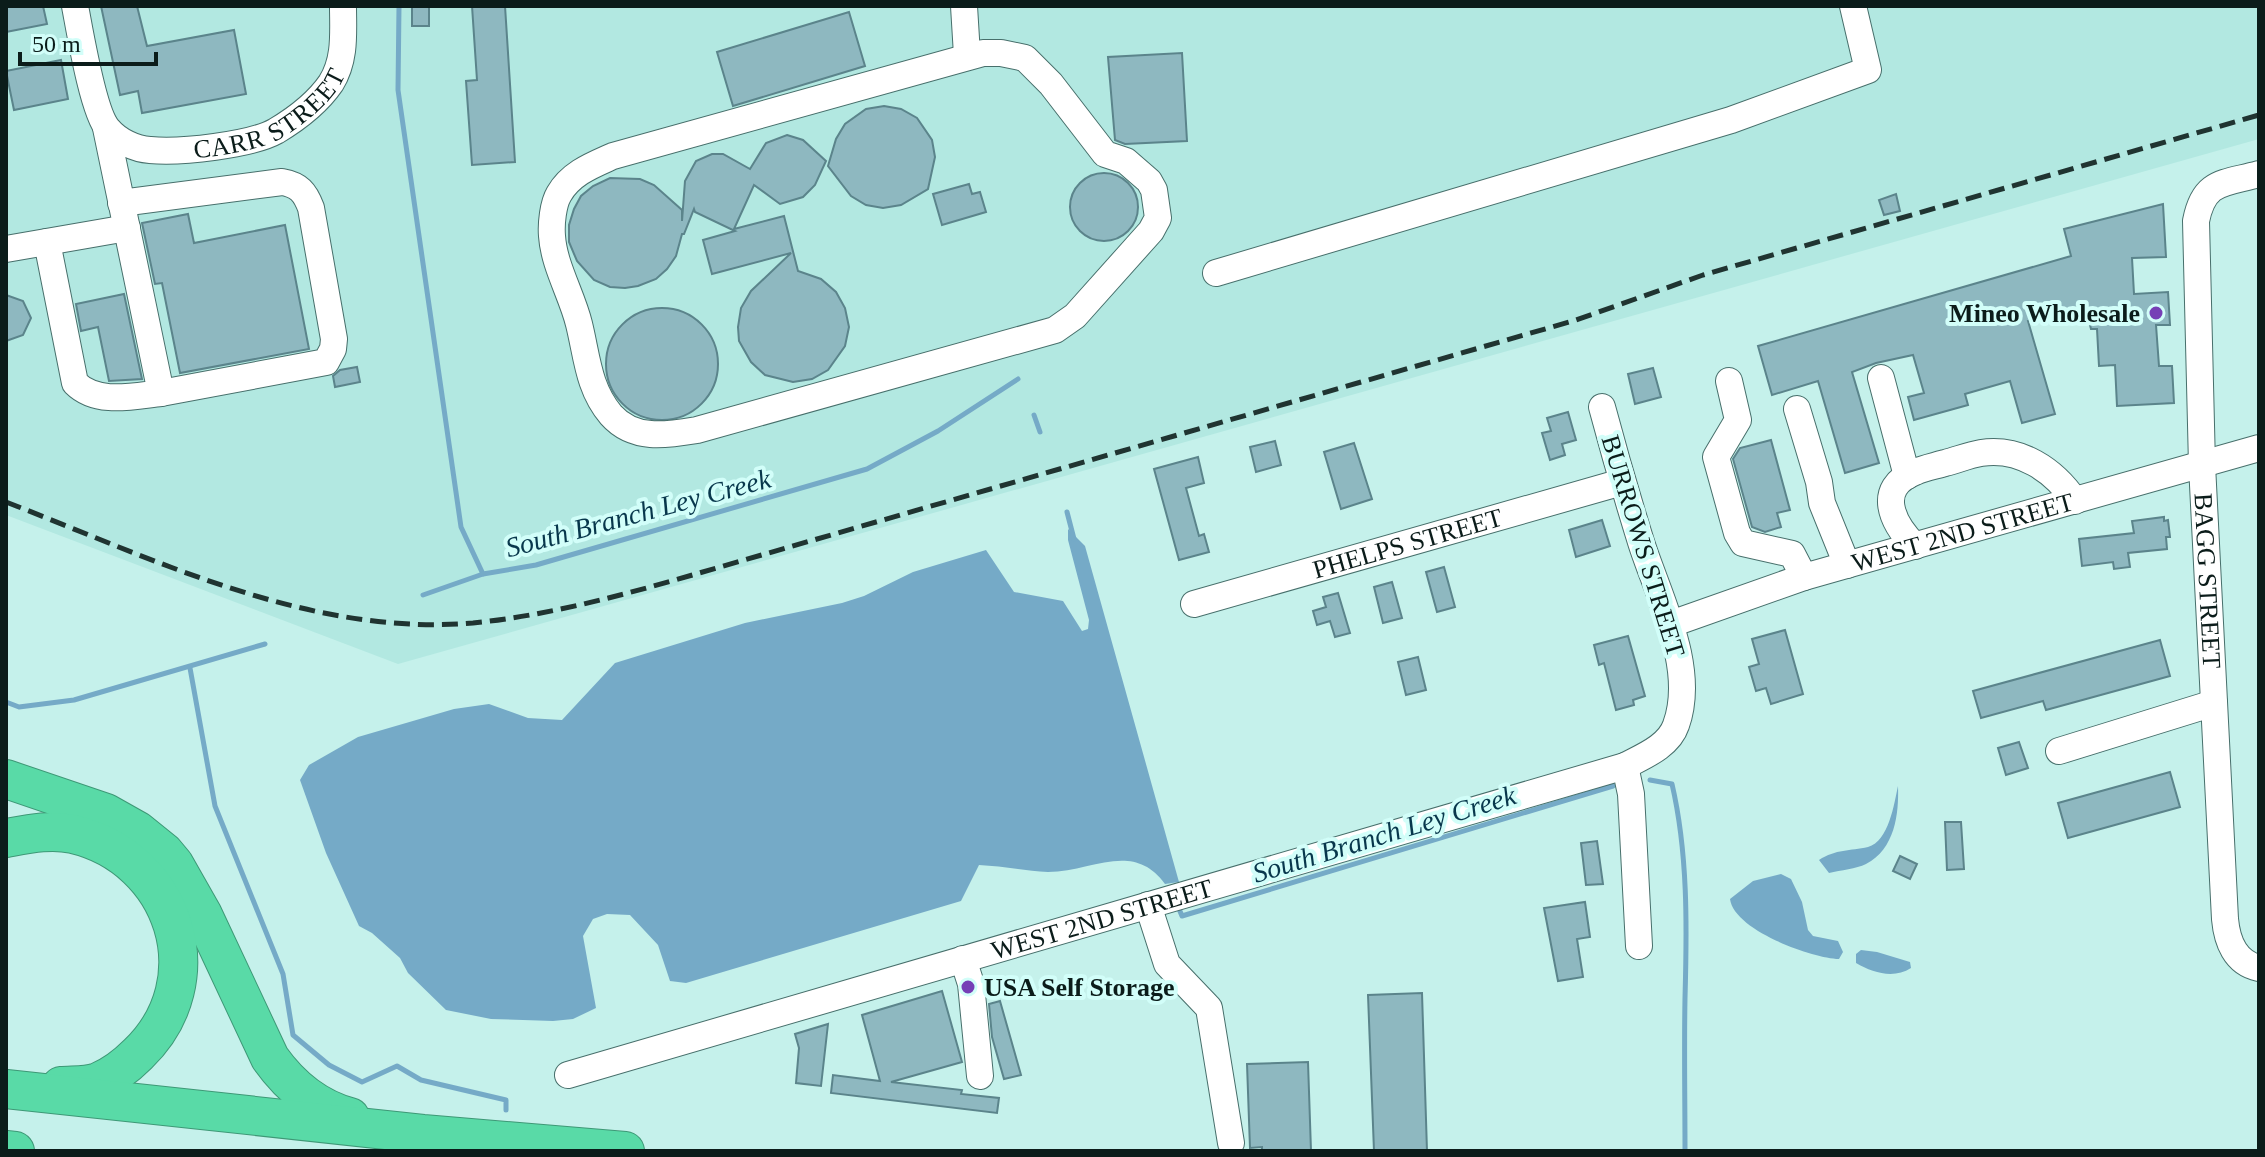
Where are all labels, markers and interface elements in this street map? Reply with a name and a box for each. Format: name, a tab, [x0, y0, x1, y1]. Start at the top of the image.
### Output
scale bar	[20, 16, 156, 66]
text: 50 m	[32, 31, 81, 57]
street label: CARR STREET	[192, 64, 351, 164]
place label: Mineo Wholesale	[1949, 299, 2140, 328]
marker: Mineo Wholesale	[2147, 304, 2165, 322]
street label: BURROWS STREET	[1595, 432, 1691, 661]
water label: South Branch Ley Creek	[502, 462, 775, 563]
street label: WEST 2ND STREET	[1848, 487, 2077, 577]
street label: BAGG STREET	[2189, 492, 2227, 669]
street label: PHELPS STREET	[1309, 502, 1506, 584]
water label: South Branch Ley Creek	[1249, 779, 1520, 889]
street label: WEST 2ND STREET	[988, 873, 1216, 965]
place label: USA Self Storage	[984, 973, 1175, 1002]
marker: USA Self Storage	[959, 978, 977, 996]

